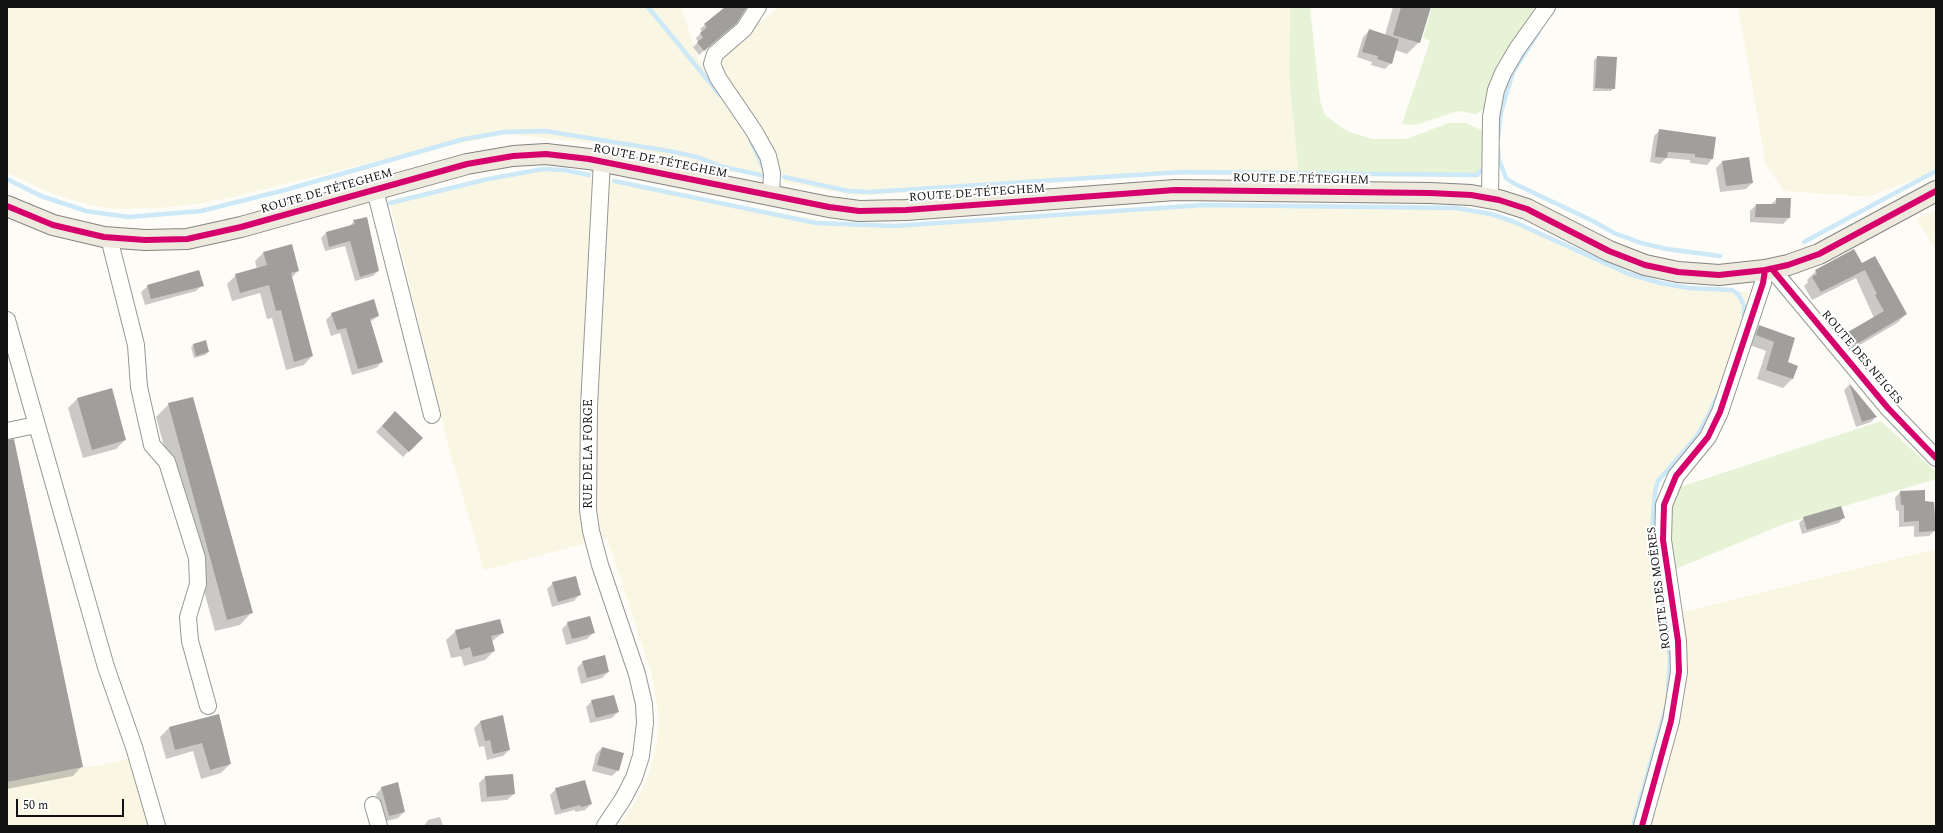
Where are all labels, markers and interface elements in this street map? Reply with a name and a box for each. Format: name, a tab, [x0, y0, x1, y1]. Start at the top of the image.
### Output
street label: ROUTE DE TÉTEGHEM	[592, 142, 728, 182]
street label: ROUTE DE TÉTEGHEM	[259, 166, 395, 218]
street label: ROUTE DE TÉTEGHEM	[1233, 172, 1369, 188]
street label: ROUTE DE TÉTEGHEM	[908, 182, 1046, 206]
street label: ROUTE DES NEIGES	[1818, 308, 1904, 408]
street label: RUE DE LA FORGE	[583, 399, 597, 509]
street label: ROUTE DES MOËRES	[1645, 526, 1675, 650]
scale bar	[18, 791, 126, 817]
text: 50 m	[23, 796, 48, 815]

